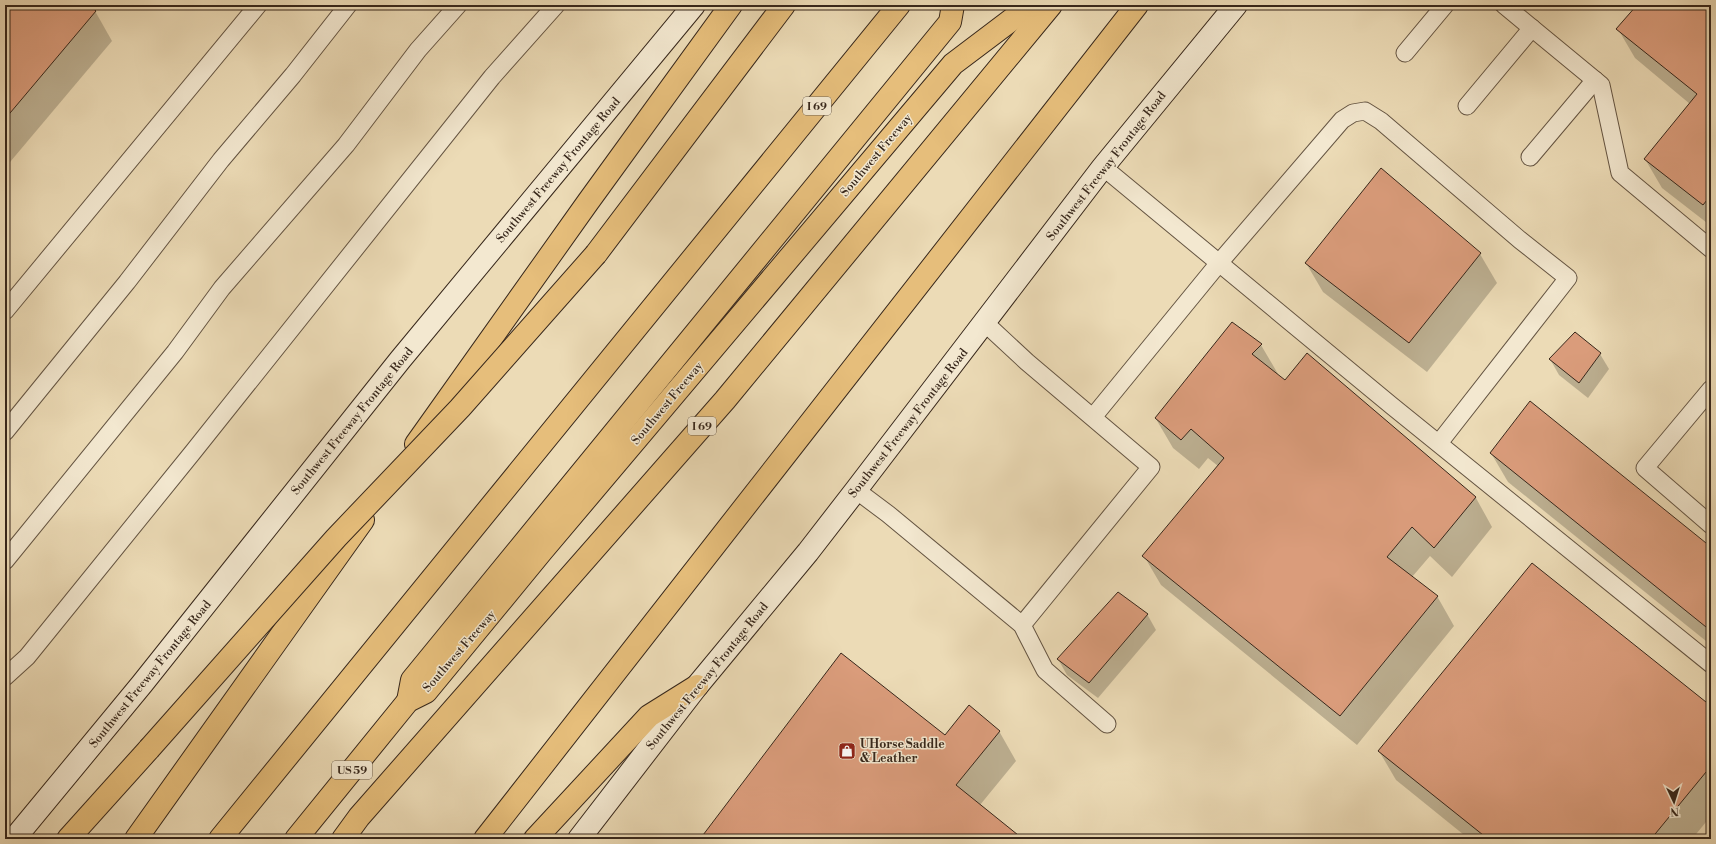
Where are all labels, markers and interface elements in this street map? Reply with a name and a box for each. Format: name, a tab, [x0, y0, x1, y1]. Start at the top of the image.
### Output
street label: Southwest Freeway Frontage Road	[1043, 88, 1170, 244]
street label: Southwest Freeway Frontage Road	[493, 94, 624, 246]
road number: I 69	[803, 97, 831, 115]
street label: Southwest Freeway	[837, 111, 915, 200]
street label: Southwest Freeway Frontage Road	[288, 344, 417, 498]
street label: Southwest Freeway Frontage Road	[845, 345, 972, 501]
street label: Southwest Freeway	[628, 359, 706, 448]
road number: I 69	[688, 417, 716, 435]
street label: Southwest Freeway Frontage Road	[86, 597, 215, 751]
street label: Southwest Freeway Frontage Road	[643, 599, 772, 753]
street label: Southwest Freeway	[420, 607, 499, 695]
place label: UHorse Saddle & Leather	[860, 737, 945, 766]
shop icon: UHorse Saddle & Leather	[837, 741, 857, 761]
road number: US 59	[332, 761, 372, 779]
north arrow	[1654, 782, 1694, 822]
text: N	[1670, 804, 1679, 818]

